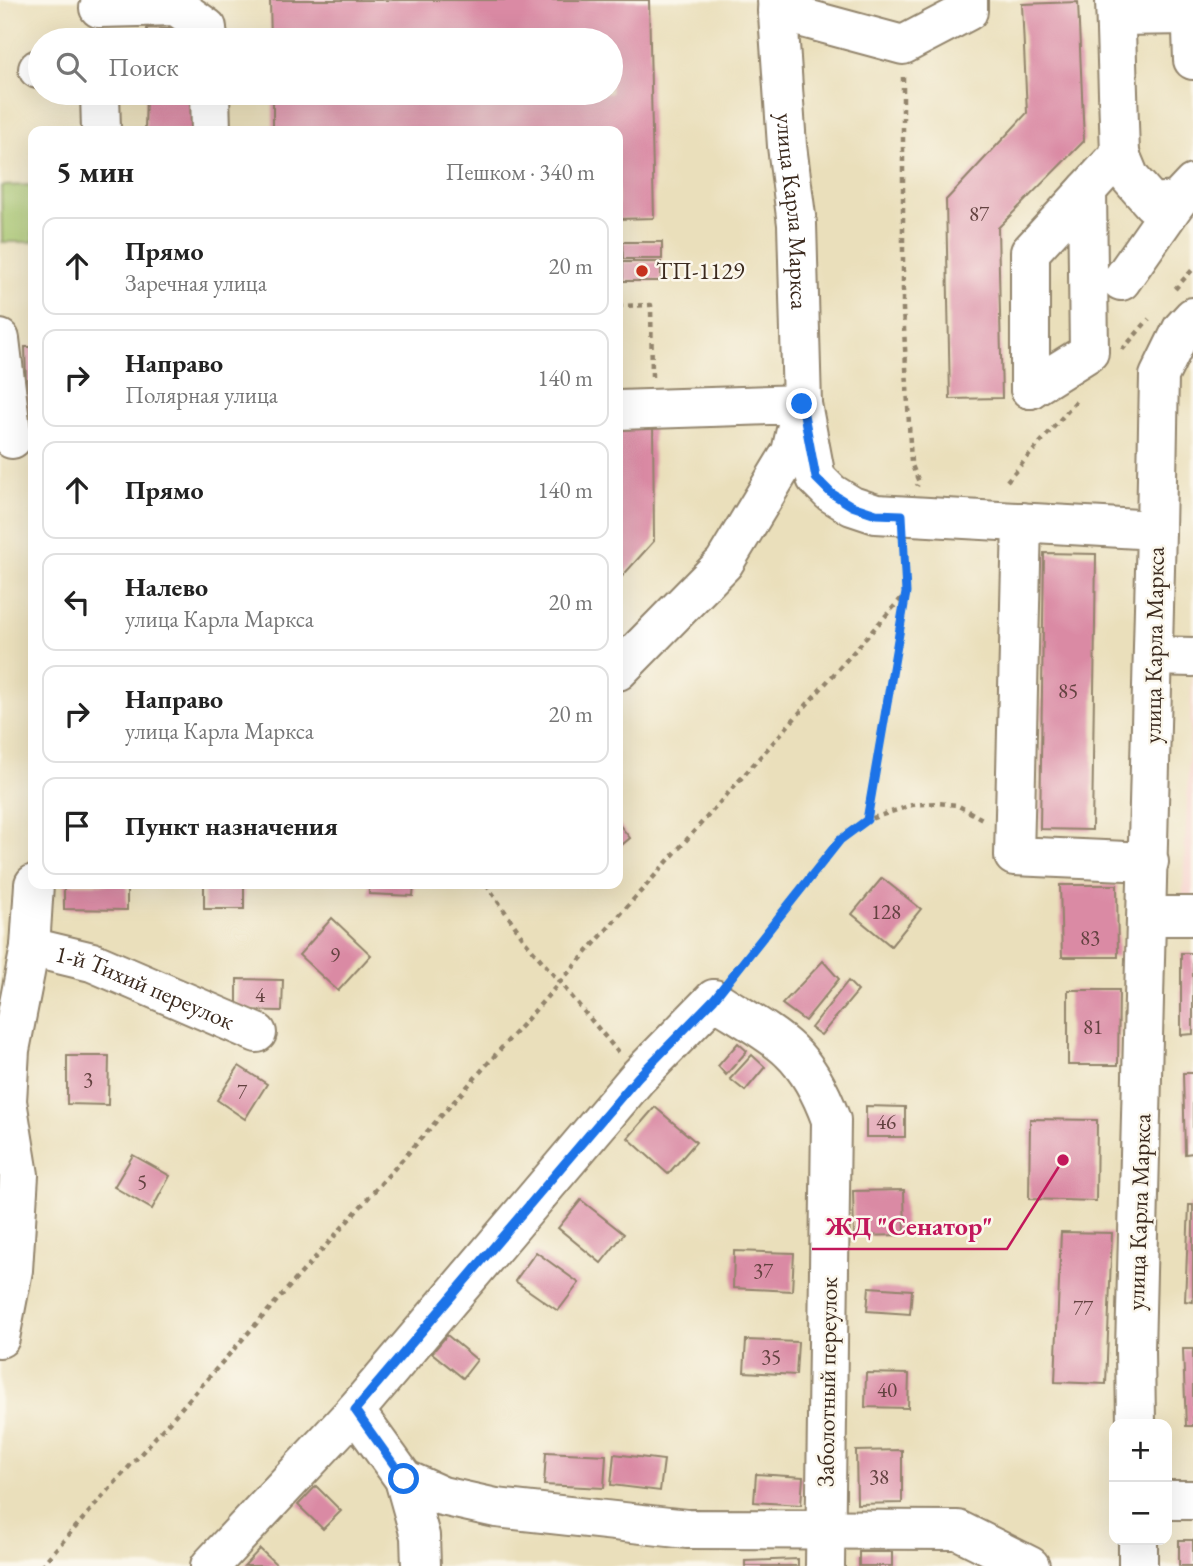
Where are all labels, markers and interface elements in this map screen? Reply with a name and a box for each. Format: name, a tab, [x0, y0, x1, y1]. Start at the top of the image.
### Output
search box	[28, 28, 623, 105]
icon: search	[52, 48, 90, 86]
text: Поиск	[108, 50, 179, 84]
street label: улица Карла Маркса	[770, 112, 815, 310]
text: 5 мин	[56, 152, 134, 191]
text: Пешком · 340 m	[446, 157, 595, 187]
house number: 87	[969, 200, 990, 227]
text: Прямо	[125, 234, 204, 268]
icon: ahead	[58, 247, 96, 285]
text: 20 m	[548, 251, 593, 281]
place label: ТП-1129	[656, 255, 745, 286]
marker: ТП-1129	[634, 263, 650, 279]
text: Заречная улица	[125, 268, 267, 298]
text: Направо	[125, 346, 223, 380]
icon: right	[58, 359, 96, 397]
text: 140 m	[537, 363, 593, 393]
text: Полярная улица	[125, 380, 278, 410]
route end	[786, 388, 817, 419]
icon: ahead	[58, 471, 96, 509]
text: Прямо	[125, 473, 204, 507]
text: 140 m	[537, 475, 593, 505]
street label: улица Карла Маркса	[1136, 546, 1171, 744]
text: Налево	[125, 570, 208, 604]
icon: left	[58, 583, 96, 621]
text: 20 m	[548, 587, 593, 617]
text: улица Карла Маркса	[125, 604, 314, 634]
house number: 85	[1058, 677, 1078, 704]
text: Направо	[125, 682, 223, 716]
icon: right	[58, 695, 96, 733]
text: 20 m	[548, 699, 593, 729]
text: улица Карла Маркса	[125, 716, 314, 746]
icon: arrive	[58, 807, 96, 845]
text: Пункт назначения	[125, 809, 338, 843]
house number: 128	[871, 898, 901, 925]
house number: 83	[1080, 924, 1100, 951]
street label: 1-й Тихий переулок	[52, 938, 240, 1037]
house number: 9	[330, 941, 340, 968]
house number: 4	[255, 981, 266, 1008]
house number: 81	[1083, 1013, 1103, 1040]
house number: 3	[83, 1066, 93, 1093]
house number: 7	[237, 1078, 248, 1105]
house number: 46	[876, 1108, 896, 1135]
street label: улица Карла Маркса	[1120, 1112, 1157, 1311]
house number: 5	[137, 1168, 147, 1195]
callout: ЖД "Сенатор"	[812, 1202, 1007, 1249]
text: ЖД "Сенатор"	[824, 1209, 993, 1243]
house number: 37	[753, 1257, 774, 1284]
street label: Заболотный переулок	[809, 1276, 844, 1487]
house number: 77	[1073, 1294, 1094, 1321]
house number: 35	[761, 1343, 781, 1370]
house number: 40	[877, 1376, 897, 1403]
map controls	[1109, 1419, 1172, 1545]
button: +	[1109, 1419, 1172, 1482]
route start	[388, 1463, 419, 1494]
house number: 38	[869, 1463, 889, 1490]
button: −	[1109, 1482, 1172, 1545]

